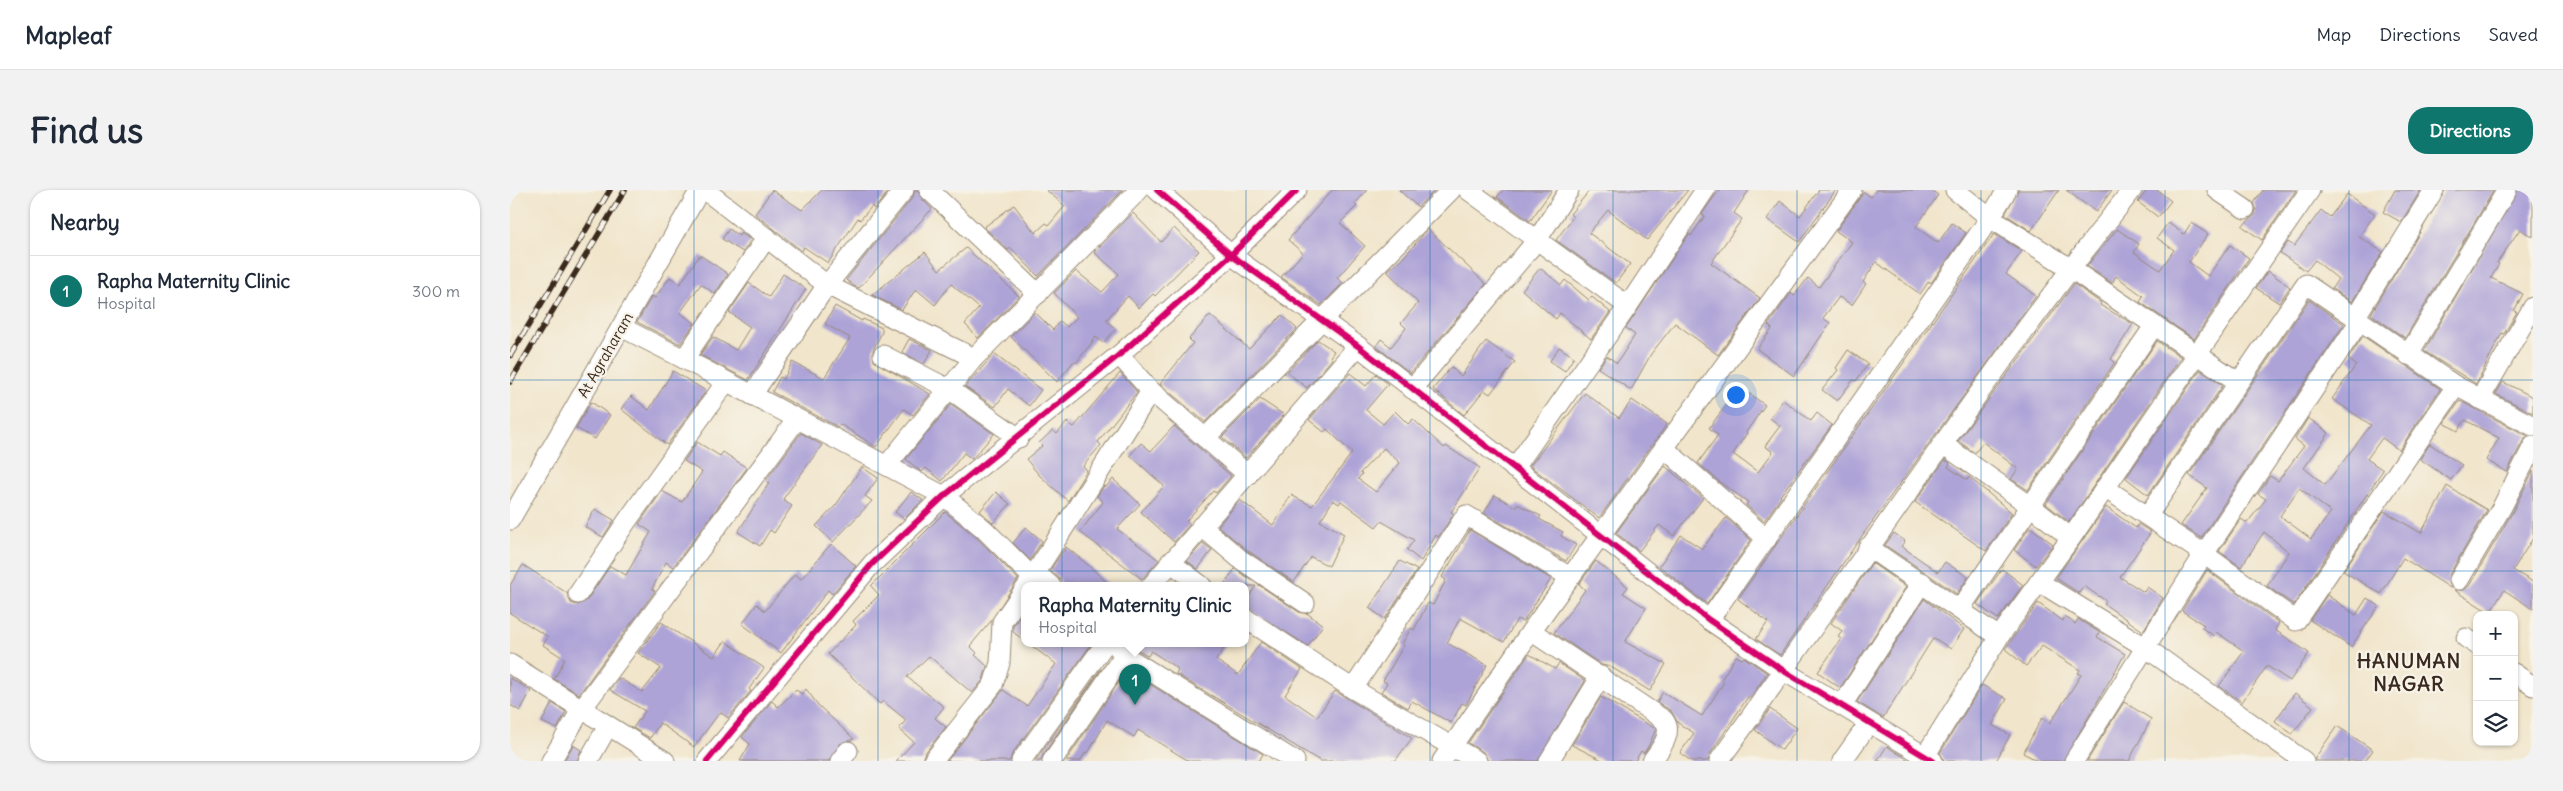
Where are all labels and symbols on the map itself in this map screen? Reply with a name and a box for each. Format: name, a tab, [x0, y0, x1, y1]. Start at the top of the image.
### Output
street label: At Agraharam	[573, 309, 637, 401]
your location	[1723, 382, 1749, 408]
district label: HANUMAN NAGAR	[2357, 648, 2461, 696]
pin: 1	[1119, 664, 1151, 705]

